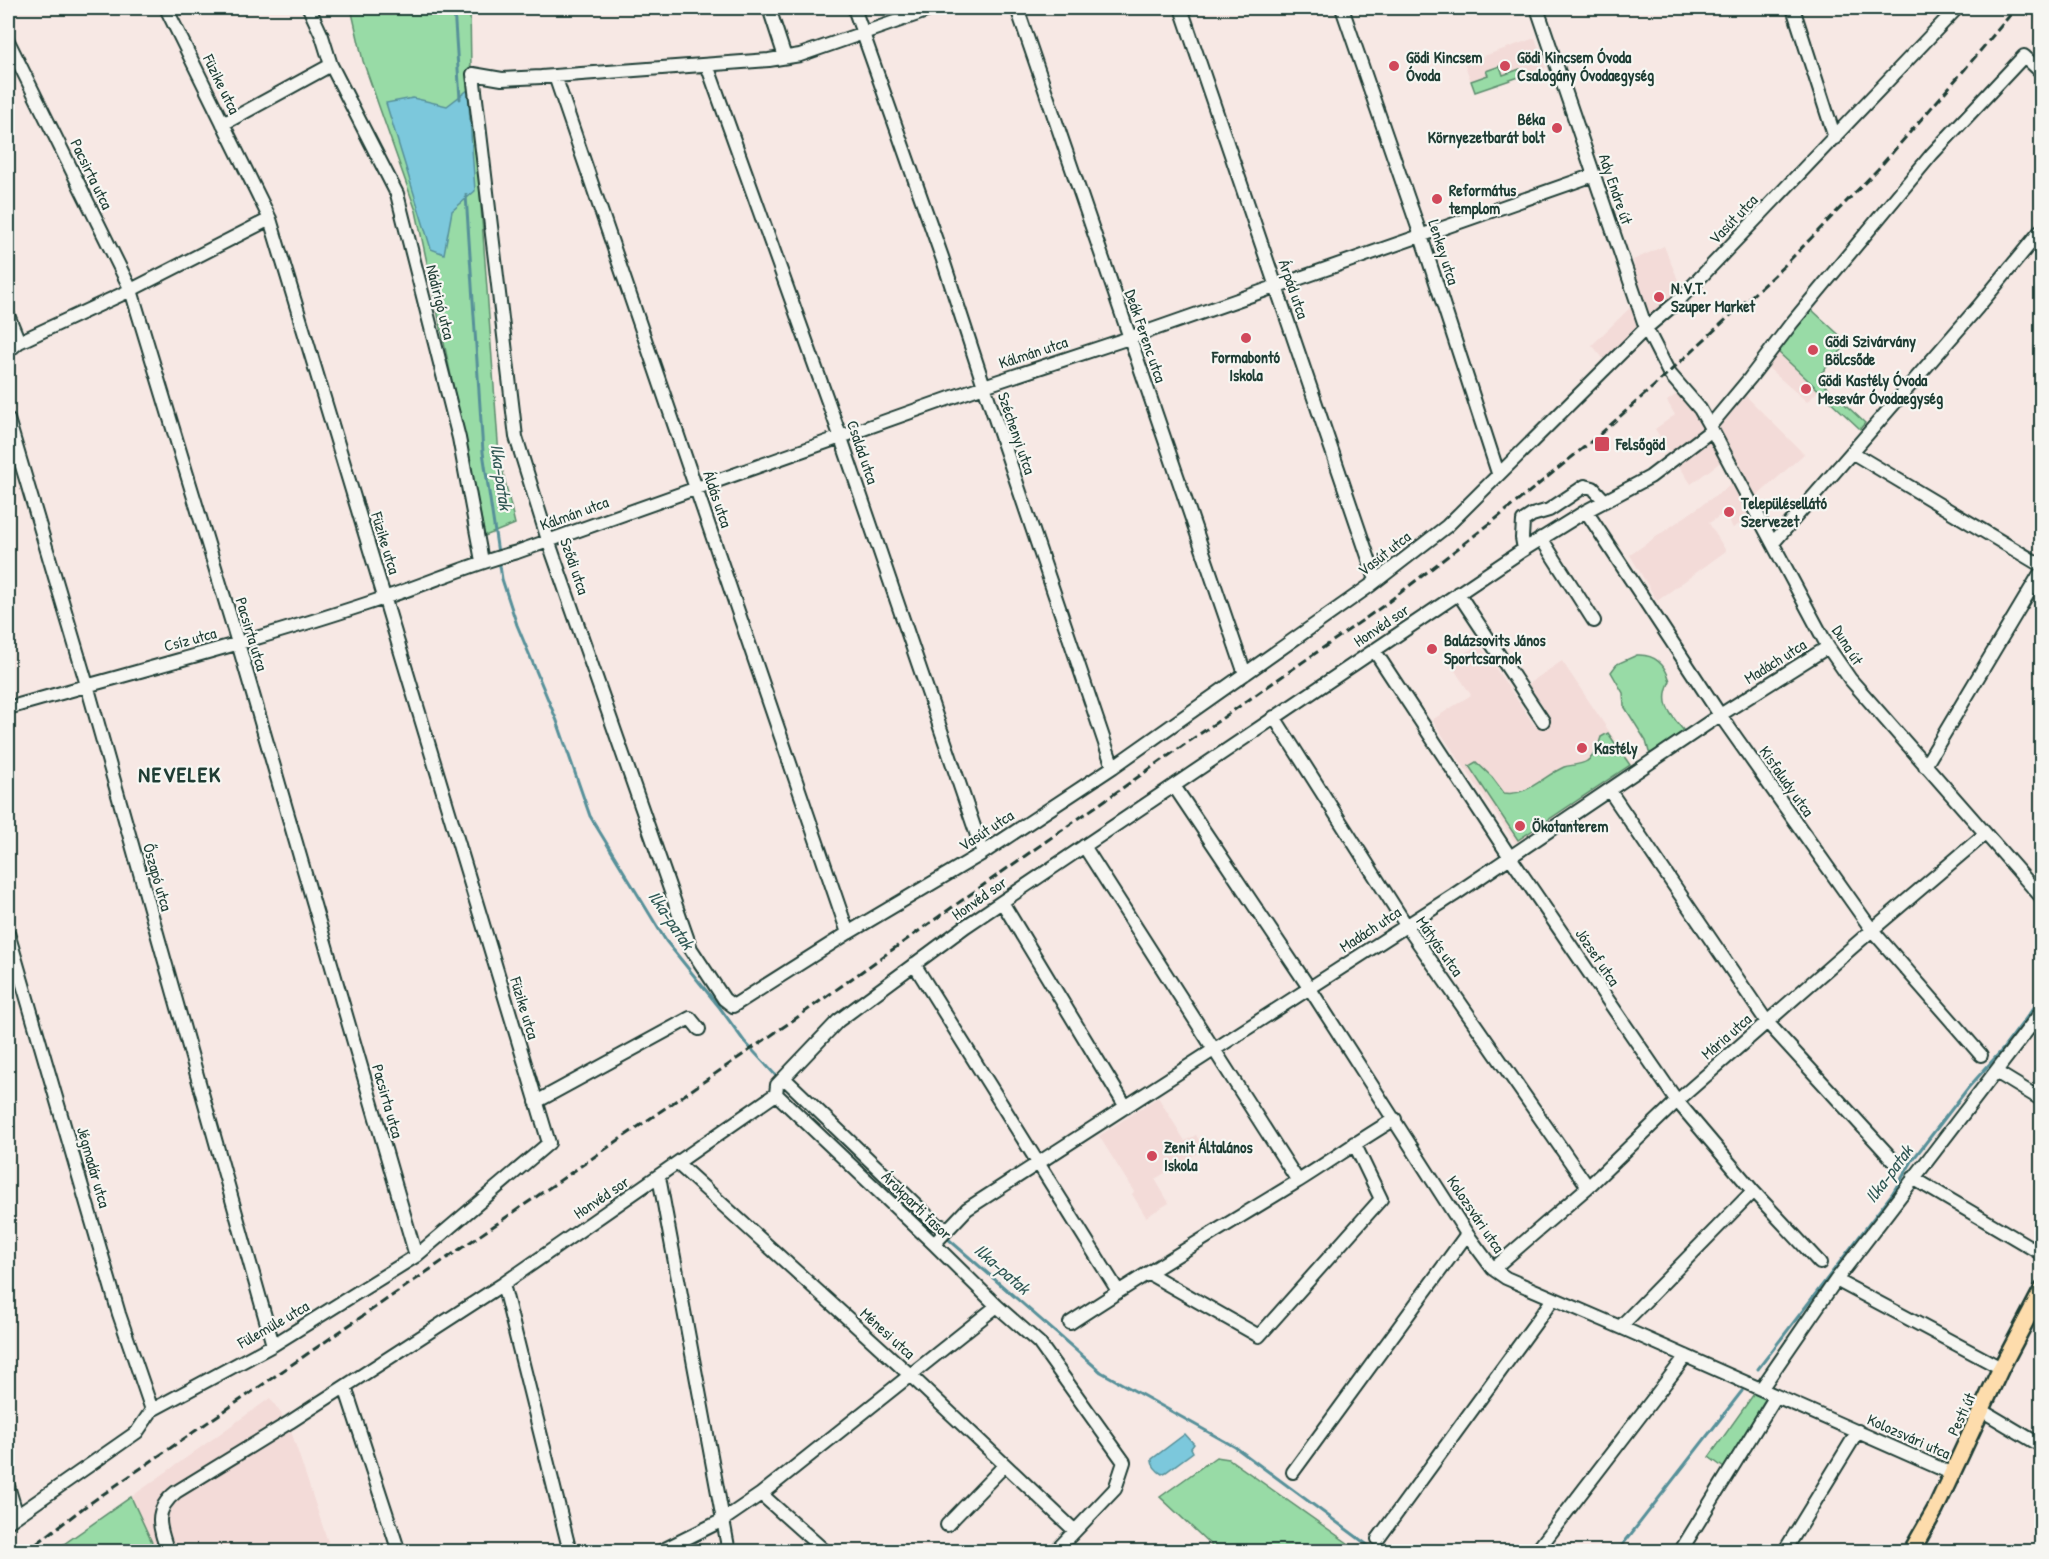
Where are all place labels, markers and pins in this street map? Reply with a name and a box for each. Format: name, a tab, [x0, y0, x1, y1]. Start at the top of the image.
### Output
place label: Gödi Kincsem Óvoda	[1406, 46, 1483, 86]
place label: Gödi Kincsem Óvoda Csalogány Óvodaegység	[1517, 46, 1654, 87]
marker: Gödi Kincsem Óvoda	[1387, 59, 1401, 73]
marker: Gödi Kincsem Óvoda Csalogány Óvodaegység	[1498, 59, 1512, 73]
place label: Béka Környezetbarát bolt	[1428, 108, 1546, 149]
marker: Béka Környezetbarát bolt	[1550, 121, 1564, 135]
place label: Református templom	[1448, 179, 1517, 220]
marker: Református templom	[1430, 192, 1444, 206]
place label: N.V.T. Szuper Market	[1671, 277, 1756, 318]
marker: N.V.T. Szuper Market	[1652, 290, 1666, 304]
place label: Gödi Szivárvány Bölcsőde	[1825, 330, 1916, 370]
marker: Formabontó Iskola	[1239, 331, 1253, 345]
marker: Gödi Szivárvány Bölcsőde	[1806, 343, 1820, 357]
place label: Formabontó Iskola	[1211, 346, 1281, 386]
place label: Gödi Kastély Óvoda Mesevár Óvodaegység	[1818, 369, 1943, 410]
marker: Gödi Kastély Óvoda Mesevár Óvodaegység	[1799, 382, 1813, 396]
place label: Felsőgöd	[1615, 433, 1666, 456]
marker: Felsőgöd	[1593, 435, 1611, 453]
place label: Településellátó Szervezet	[1740, 492, 1828, 532]
marker: Településellátó Szervezet	[1722, 505, 1736, 519]
place label: Balázsovits János Sportcsarnok	[1444, 629, 1547, 670]
marker: Balázsovits János Sportcsarnok	[1425, 642, 1439, 656]
place label: Kastély	[1594, 737, 1638, 760]
marker: Kastély	[1575, 741, 1589, 755]
place label: Ökotanterem	[1532, 815, 1608, 837]
marker: Ökotanterem	[1513, 819, 1527, 833]
place label: Zenit Általános Iskola	[1164, 1136, 1254, 1176]
marker: Zenit Általános Iskola	[1145, 1149, 1159, 1163]

